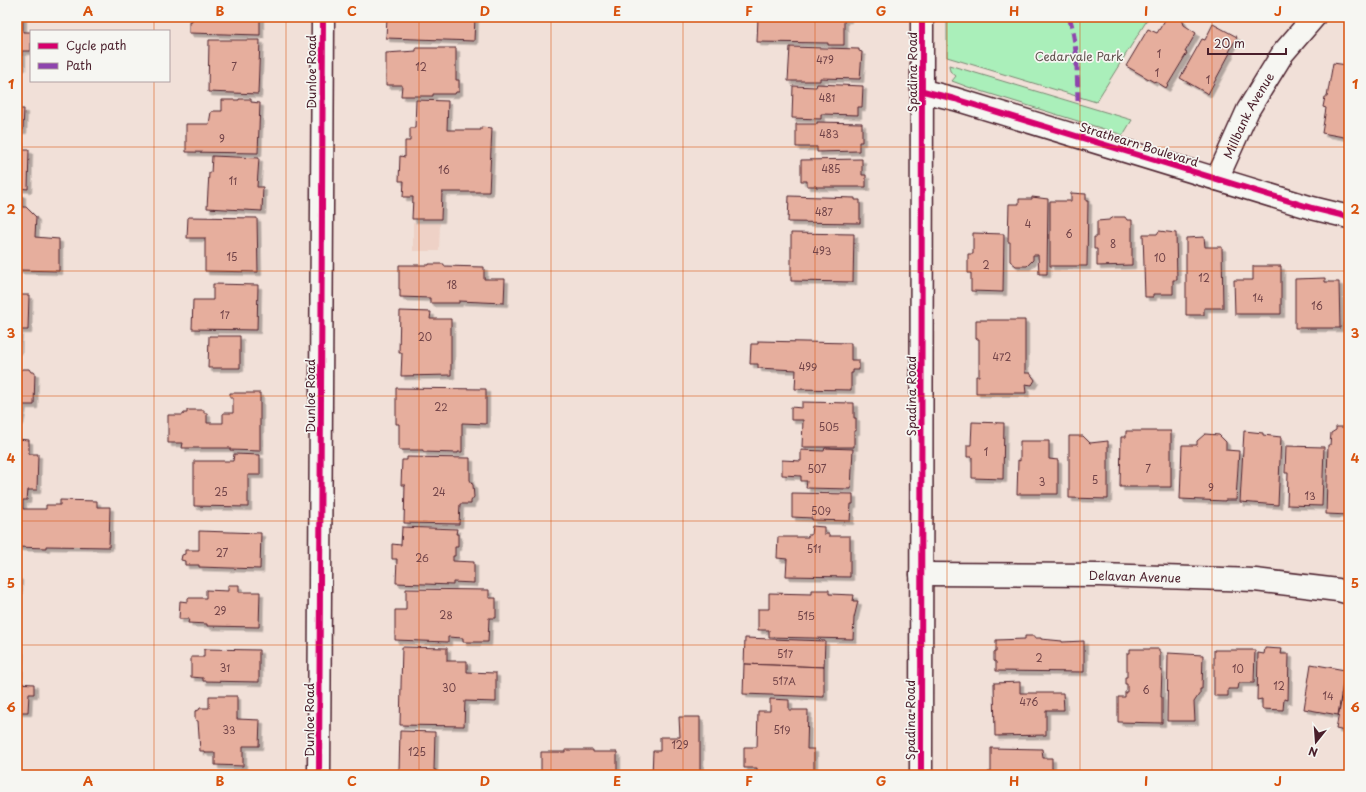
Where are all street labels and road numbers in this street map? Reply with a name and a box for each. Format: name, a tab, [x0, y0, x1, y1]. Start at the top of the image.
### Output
street label: Spadina Road	[903, 32, 921, 112]
street label: Dunloe Road	[302, 35, 320, 109]
street label: Millbank Avenue	[1218, 68, 1278, 161]
street label: Strathearn Boulevard	[1077, 117, 1201, 171]
street label: Spadina Road	[902, 356, 920, 436]
street label: Dunloe Road	[301, 359, 319, 433]
street label: Delavan Avenue	[1089, 566, 1181, 587]
street label: Spadina Road	[901, 680, 919, 760]
street label: Dunloe Road	[300, 683, 318, 757]

